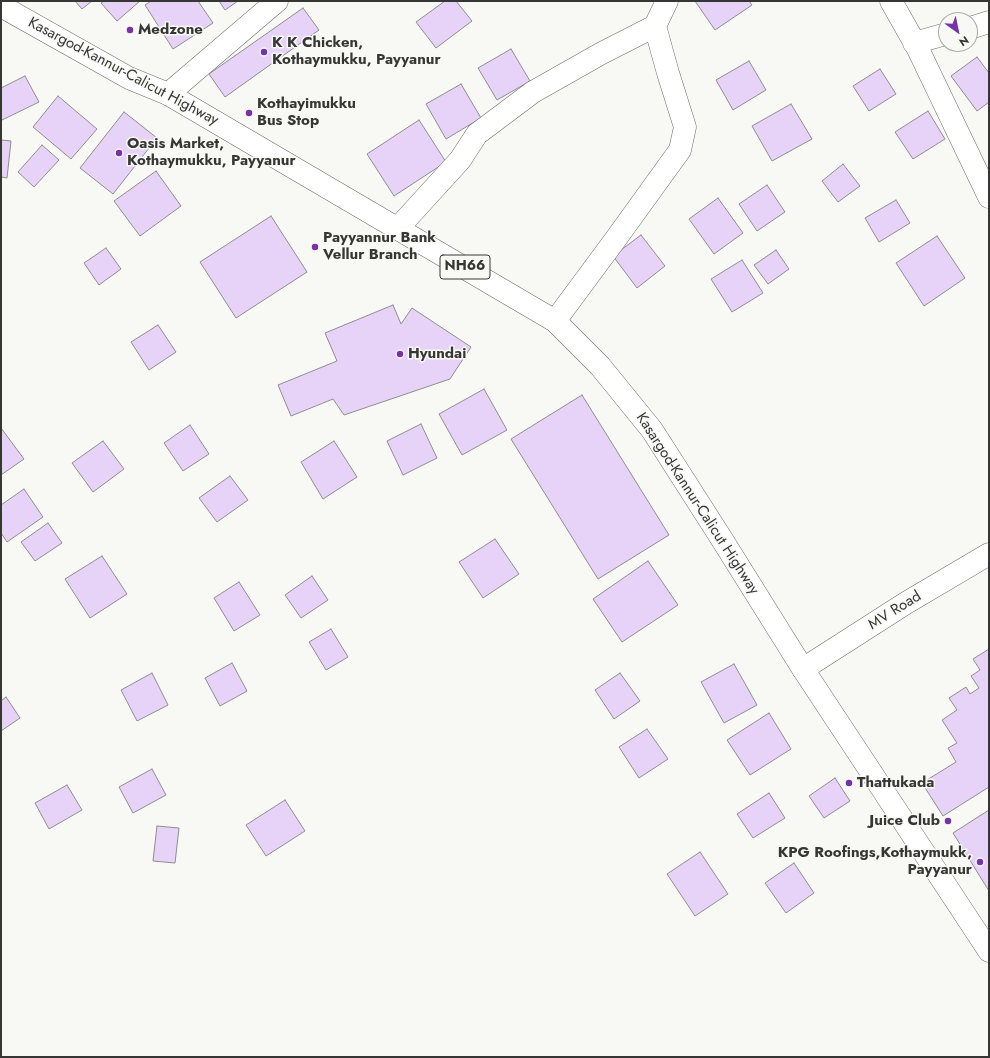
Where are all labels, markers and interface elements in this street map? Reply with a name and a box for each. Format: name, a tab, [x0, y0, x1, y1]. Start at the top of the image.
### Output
north arrow	[938, 12, 978, 52]
street label: Kasargod-Kannur-Calicut Highway	[25, 14, 221, 130]
place label: Medzone	[138, 21, 203, 39]
marker: Medzone	[125, 25, 135, 35]
text: N	[956, 32, 972, 50]
place label: K K Chicken, Kothaymukku, Payyanur	[272, 34, 441, 69]
marker: K K Chicken, Kothaymukku, Payyanur	[259, 47, 269, 57]
place label: Kothayimukku Bus Stop	[257, 95, 356, 130]
marker: Kothayimukku Bus Stop	[244, 108, 254, 118]
place label: Oasis Market, Kothaymukku, Payyanur	[127, 135, 296, 170]
marker: Oasis Market, Kothaymukku, Payyanur	[114, 148, 124, 158]
place label: Payyannur Bank Vellur Branch	[323, 229, 436, 264]
marker: Payyannur Bank Vellur Branch	[310, 242, 320, 252]
road number: NH66	[440, 255, 490, 279]
place label: Hyundai	[408, 345, 466, 363]
marker: Hyundai	[395, 349, 405, 359]
street label: Kasargod-Kannur-Calicut Highway	[631, 410, 763, 598]
street label: MV Road	[865, 588, 925, 634]
place label: Thattukada	[857, 774, 934, 792]
marker: Thattukada	[844, 778, 854, 788]
place label: Juice Club	[869, 812, 940, 830]
marker: Juice Club	[943, 816, 953, 826]
place label: KPG Roofings,Kothaymukk, Payyanur	[778, 844, 972, 879]
marker: KPG Roofings,Kothaymukk, Payyanur	[975, 857, 985, 867]

